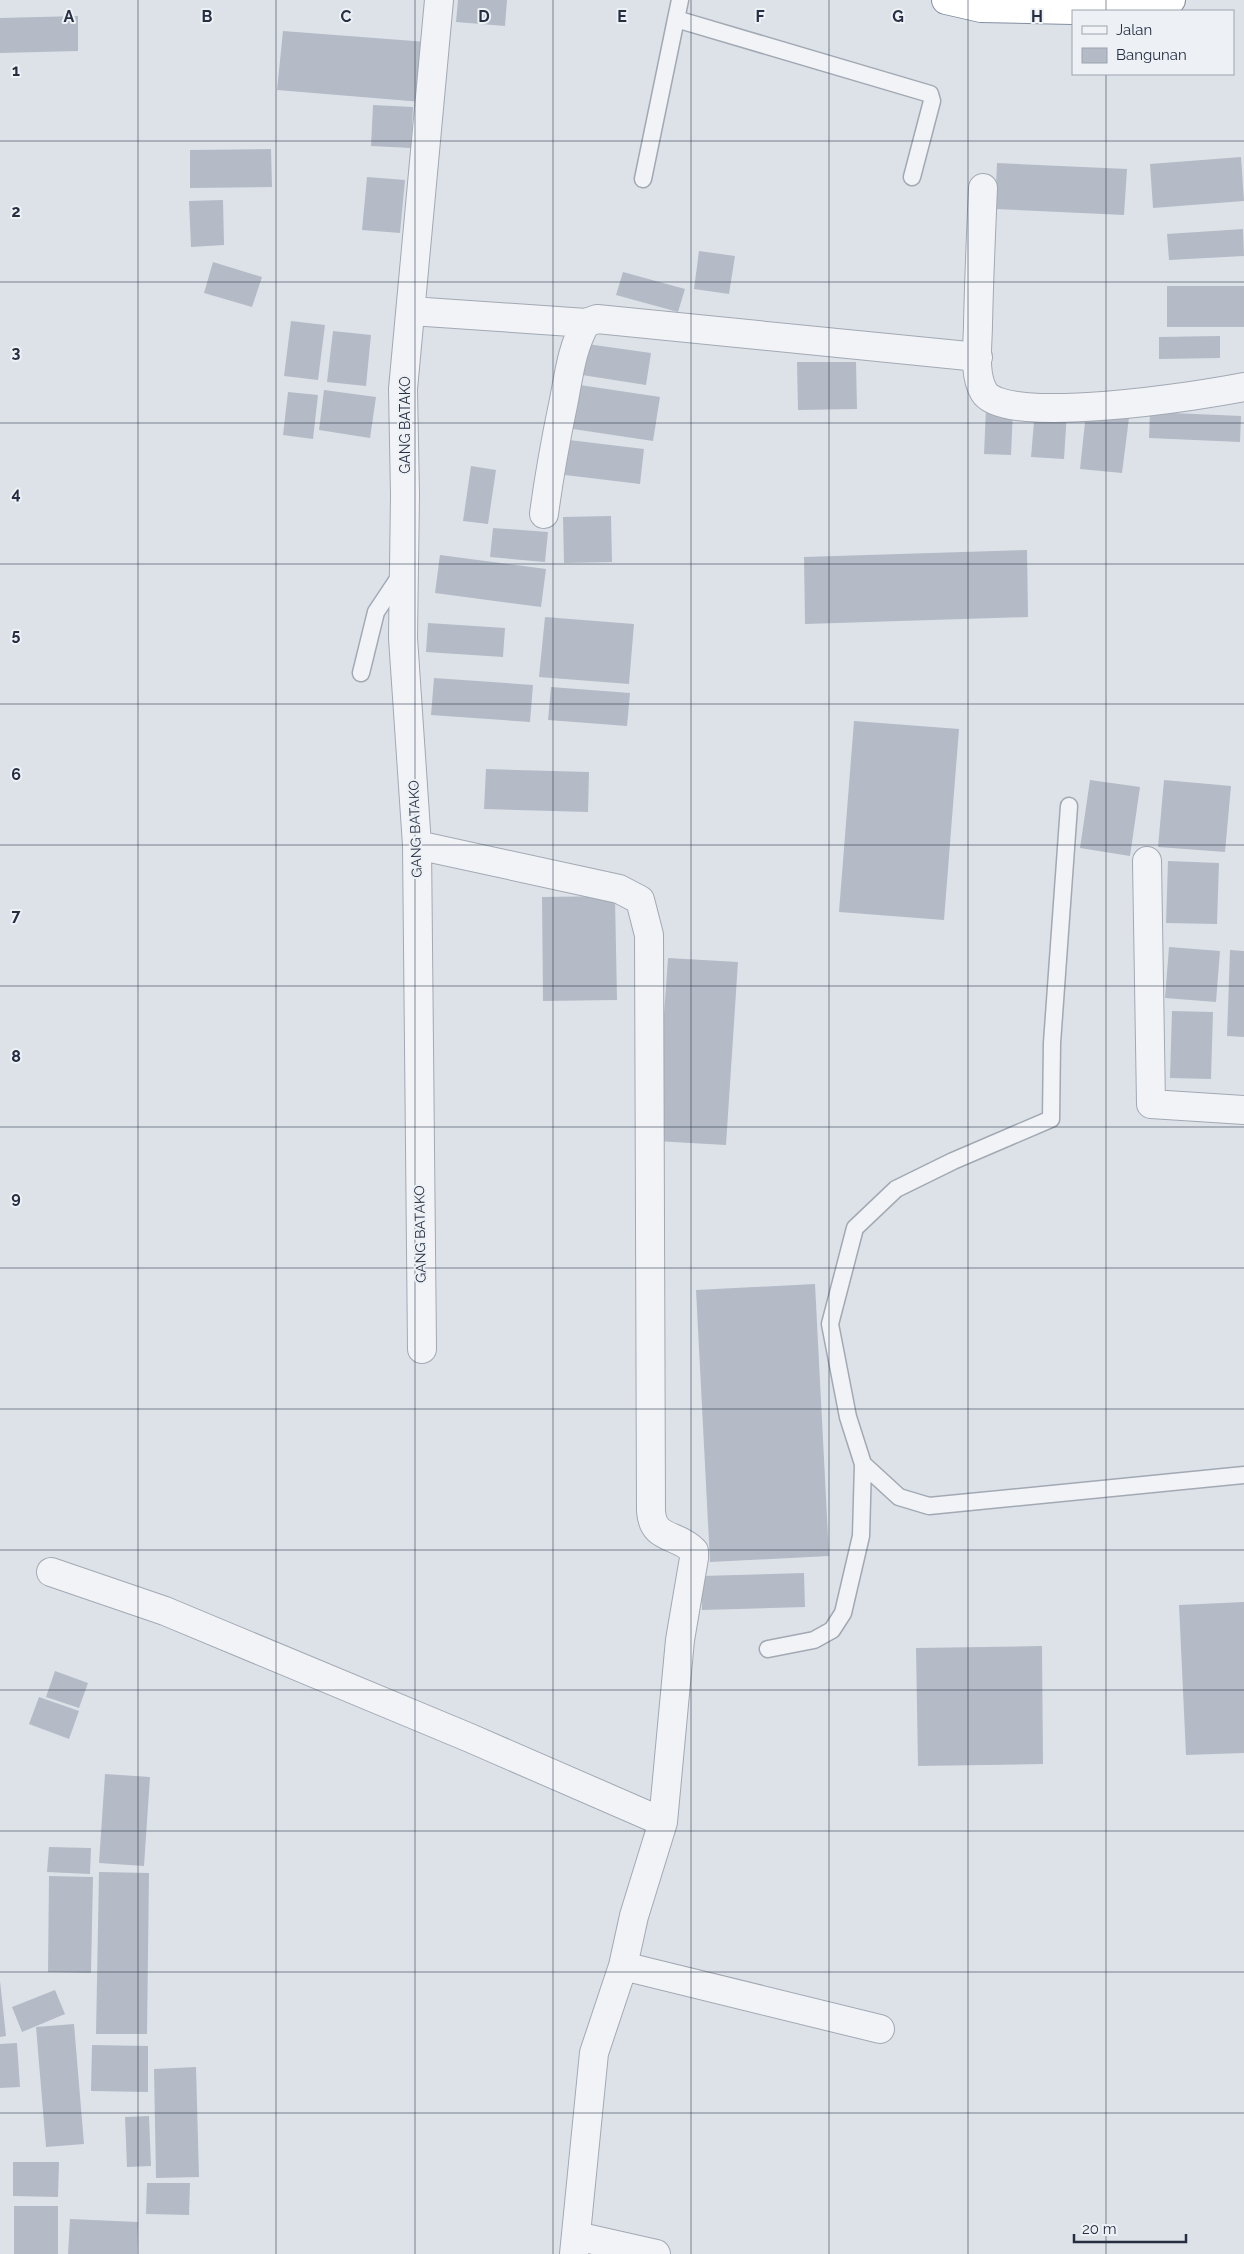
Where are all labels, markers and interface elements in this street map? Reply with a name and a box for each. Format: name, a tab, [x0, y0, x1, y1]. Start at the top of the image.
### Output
text: A	[64, 7, 75, 26]
text: B	[202, 7, 213, 26]
text: C	[341, 7, 352, 26]
text: D	[478, 7, 490, 26]
text: E	[617, 7, 627, 26]
text: F	[755, 7, 765, 26]
text: G	[892, 7, 904, 26]
text: H	[1031, 7, 1043, 26]
legend	[1072, 10, 1234, 75]
text: Jalan	[1116, 21, 1152, 39]
text: Bangunan	[1116, 46, 1187, 64]
text: 1	[12, 61, 20, 80]
text: 2	[11, 202, 21, 221]
text: 3	[12, 343, 21, 362]
street label: GANG BATAKO	[397, 376, 413, 474]
text: 4	[11, 484, 21, 503]
text: 5	[12, 625, 21, 644]
text: 6	[11, 765, 21, 784]
street label: GANG BATAKO	[405, 780, 425, 878]
text: 7	[12, 906, 21, 925]
text: 8	[11, 1047, 21, 1066]
street label: GANG BATAKO	[411, 1185, 429, 1283]
text: 9	[11, 1188, 21, 1207]
scale bar	[1074, 2212, 1186, 2244]
text: 20 m	[1082, 2220, 1117, 2238]

